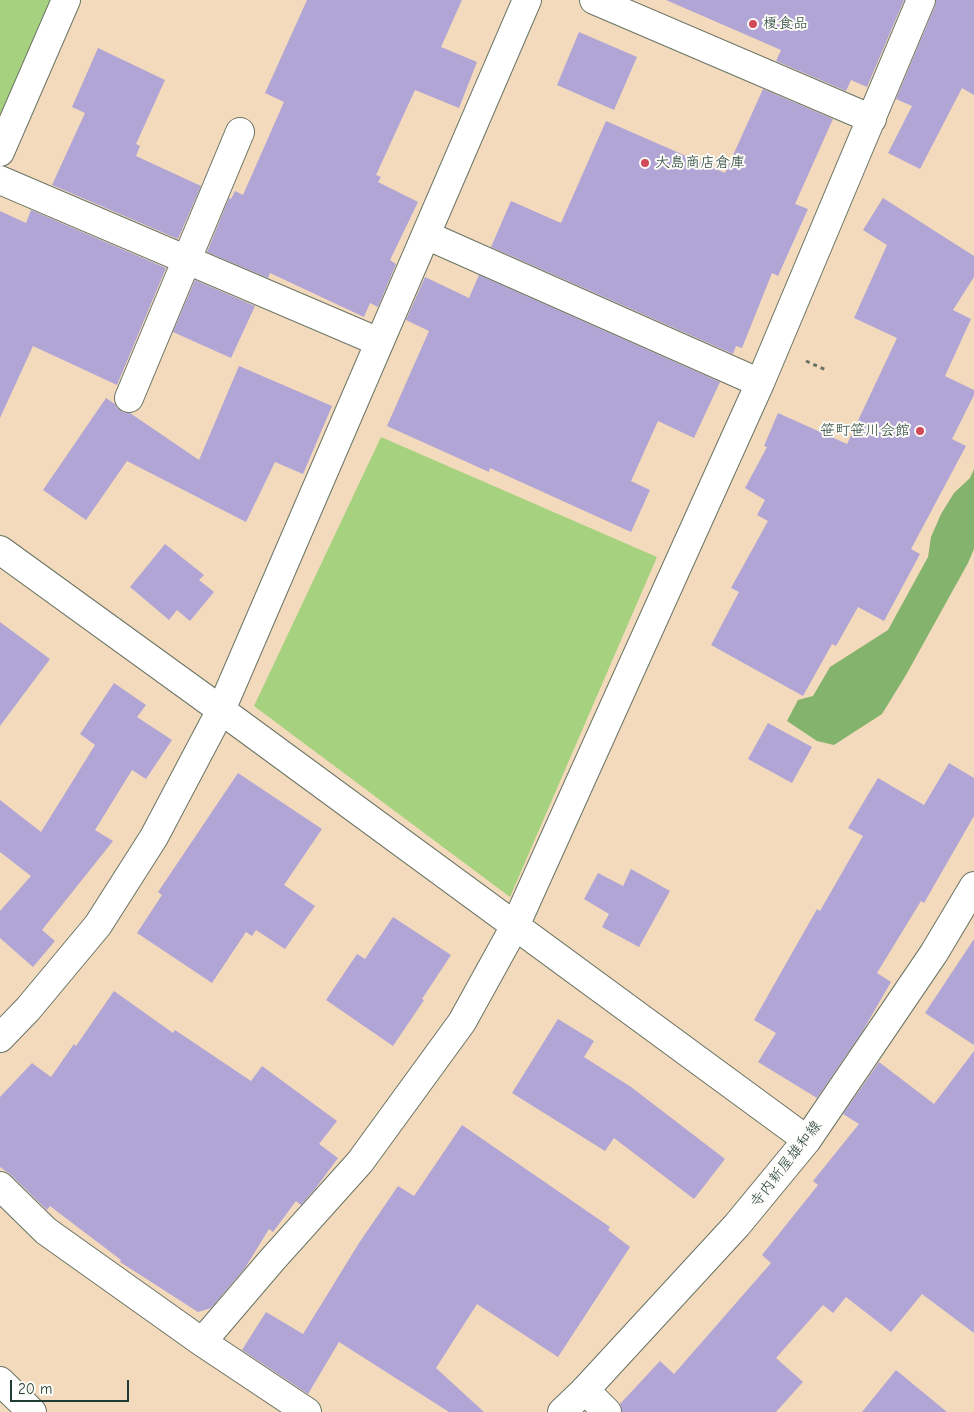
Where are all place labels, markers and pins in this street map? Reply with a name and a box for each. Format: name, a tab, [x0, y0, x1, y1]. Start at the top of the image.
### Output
place label: 榎食品	[763, 15, 808, 33]
marker: 榎食品	[747, 18, 759, 30]
place label: 大島商店倉庫	[655, 154, 745, 172]
marker: 大島商店倉庫	[639, 157, 651, 169]
place label: 笹町笹川会館	[820, 422, 910, 440]
marker: 笹町笹川会館	[914, 425, 926, 437]

